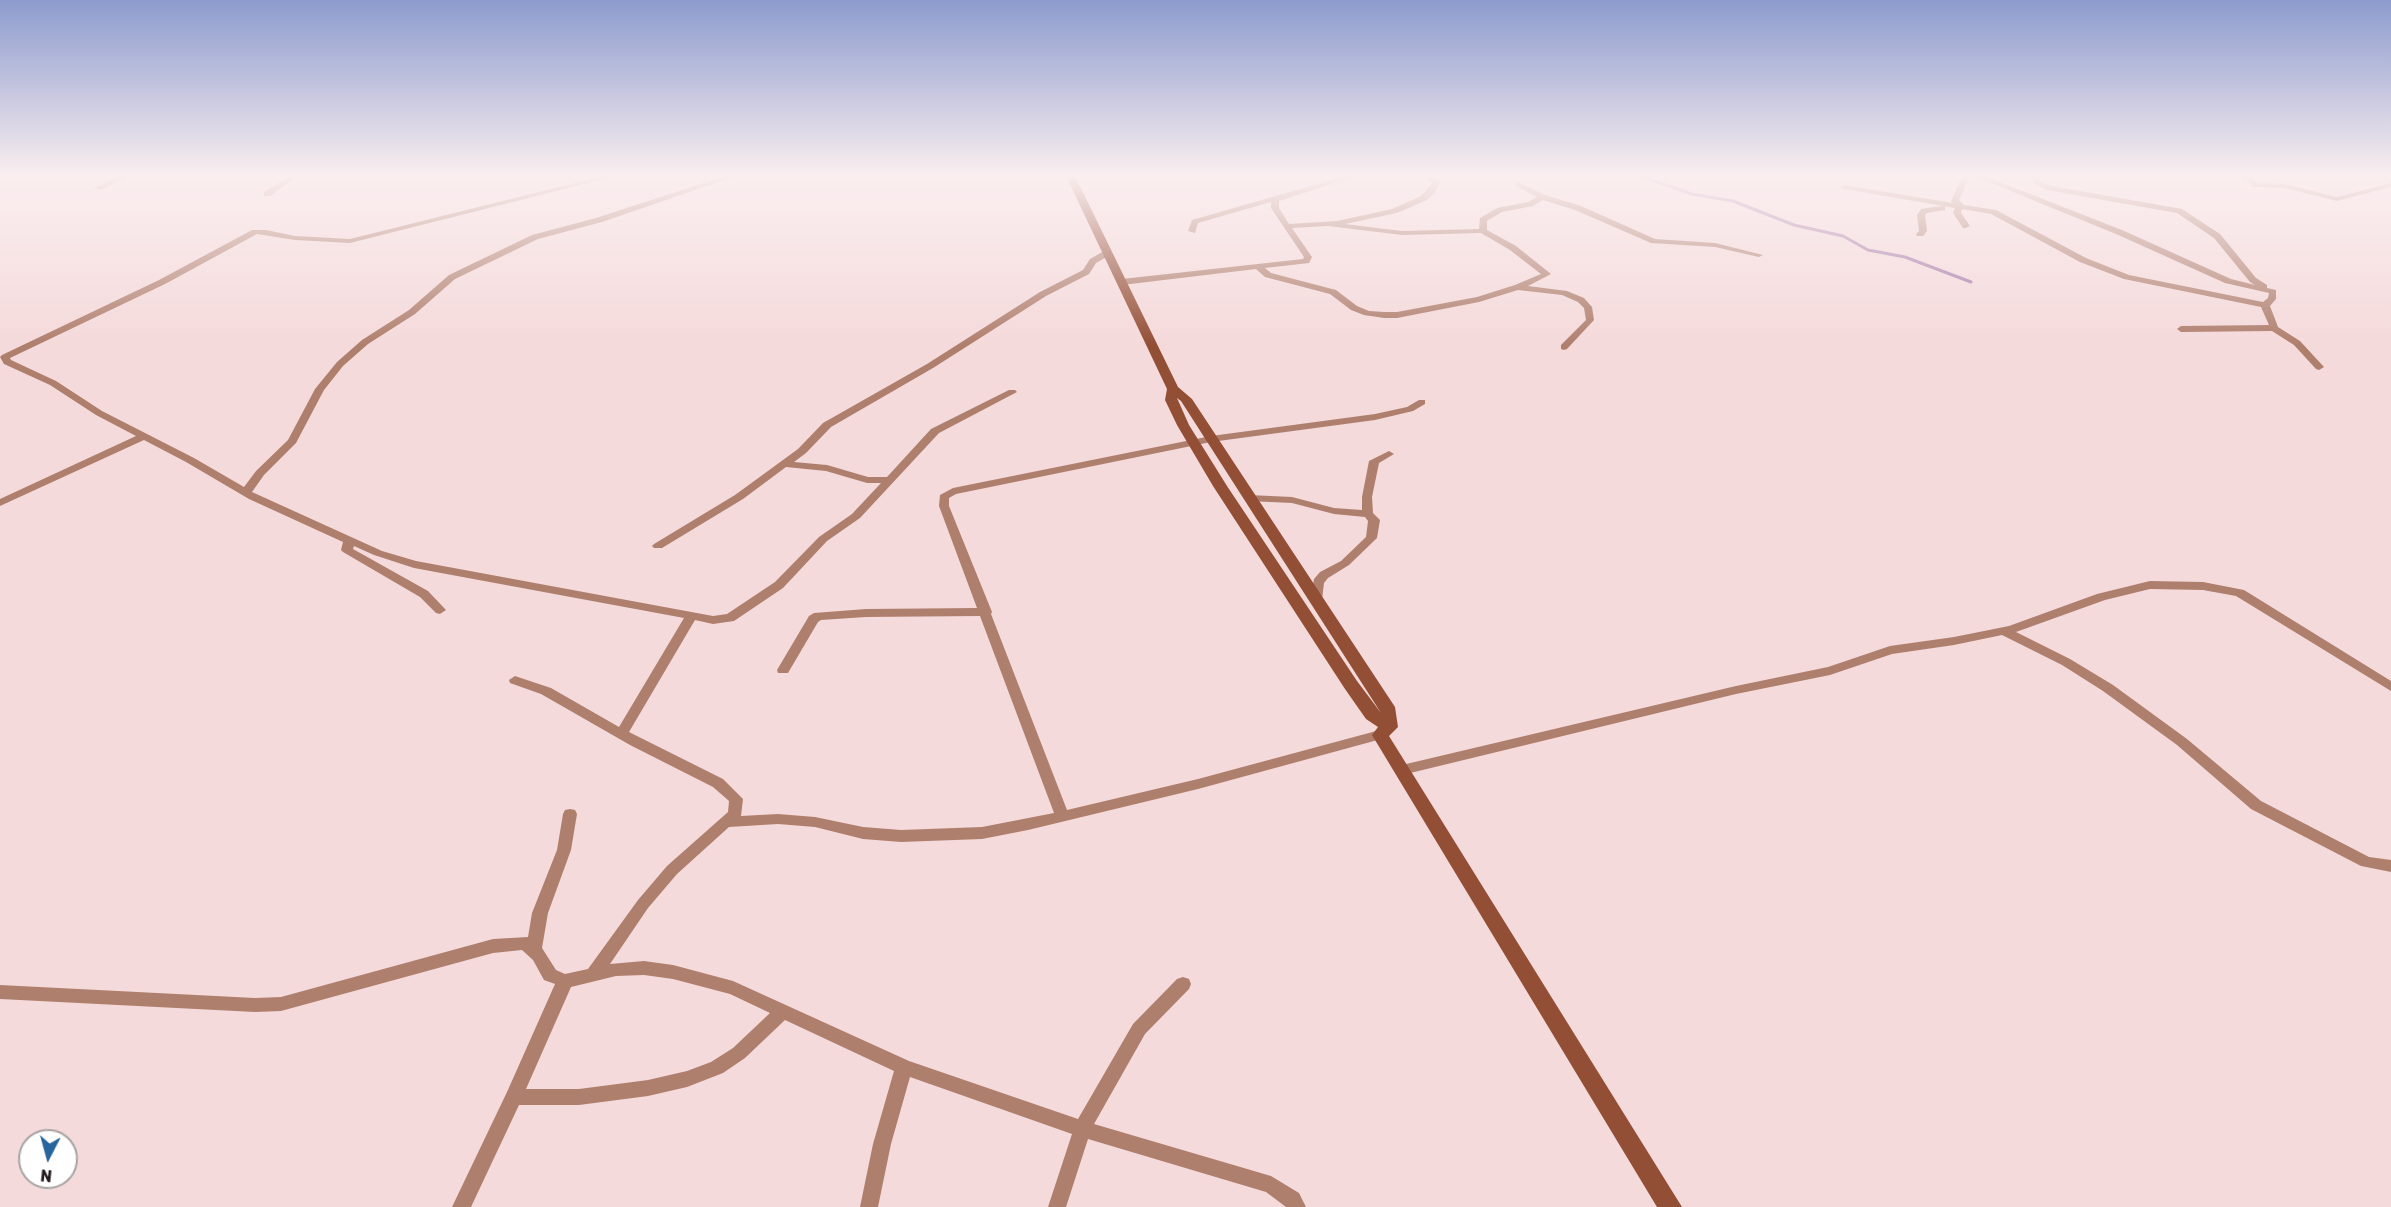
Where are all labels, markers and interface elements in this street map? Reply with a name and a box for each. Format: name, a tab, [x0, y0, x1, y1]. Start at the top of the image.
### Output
north arrow	[18, 1129, 78, 1189]
text: N	[40, 1165, 53, 1185]

